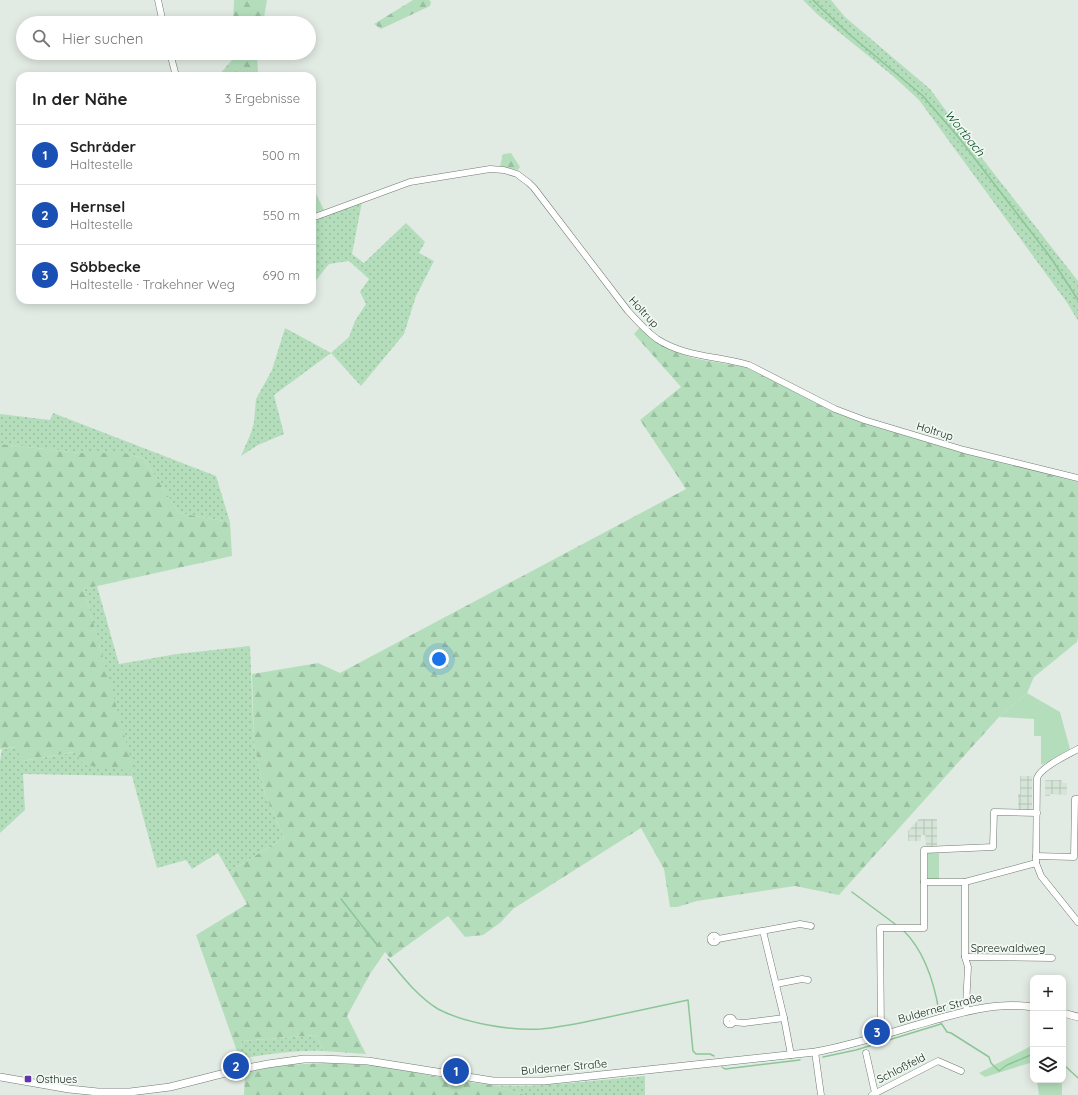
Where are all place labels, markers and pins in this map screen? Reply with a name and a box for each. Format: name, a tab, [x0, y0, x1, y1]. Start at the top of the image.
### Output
pin: 3	[864, 1017, 890, 1047]
pin: 2	[223, 1051, 249, 1081]
pin: 1	[443, 1056, 469, 1086]
place label: Osthues	[36, 1072, 77, 1086]
marker: Osthues	[23, 1074, 33, 1084]

